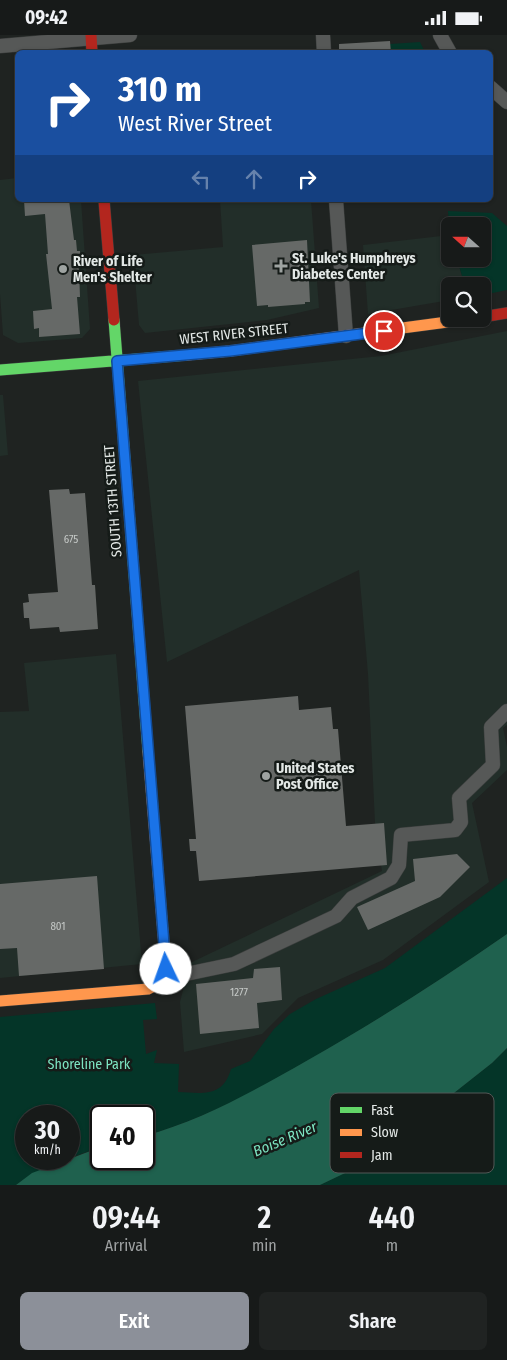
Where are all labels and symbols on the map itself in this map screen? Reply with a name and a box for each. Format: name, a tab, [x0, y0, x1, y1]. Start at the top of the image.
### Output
north arrow	[441, 217, 491, 267]
place label: St. Luke's Humphreys Diabetes Center	[292, 250, 416, 283]
place label: River of Life Men's Shelter	[73, 253, 153, 286]
marker: St. Luke's Humphreys Diabetes Center	[274, 259, 288, 273]
marker: River of Life Men's Shelter	[57, 263, 69, 275]
pin	[363, 310, 405, 352]
street label: WEST RIVER STREET	[179, 320, 290, 348]
street label: SOUTH 13TH STREET	[101, 444, 125, 558]
house number: 675	[64, 533, 78, 546]
place label: United States Post Office	[276, 760, 354, 793]
marker: United States Post Office	[260, 770, 272, 782]
house number: 801	[50, 920, 66, 933]
position arrow	[139, 942, 191, 994]
house number: 1277	[230, 986, 249, 999]
park label: Shoreline Park	[48, 1056, 131, 1073]
legend	[330, 1093, 494, 1173]
text: Fast	[371, 1102, 394, 1119]
speed limit sign: 40	[90, 1105, 155, 1170]
water label: Boise River	[250, 1117, 320, 1160]
text: Slow	[371, 1124, 398, 1141]
text: Jam	[371, 1147, 392, 1164]

